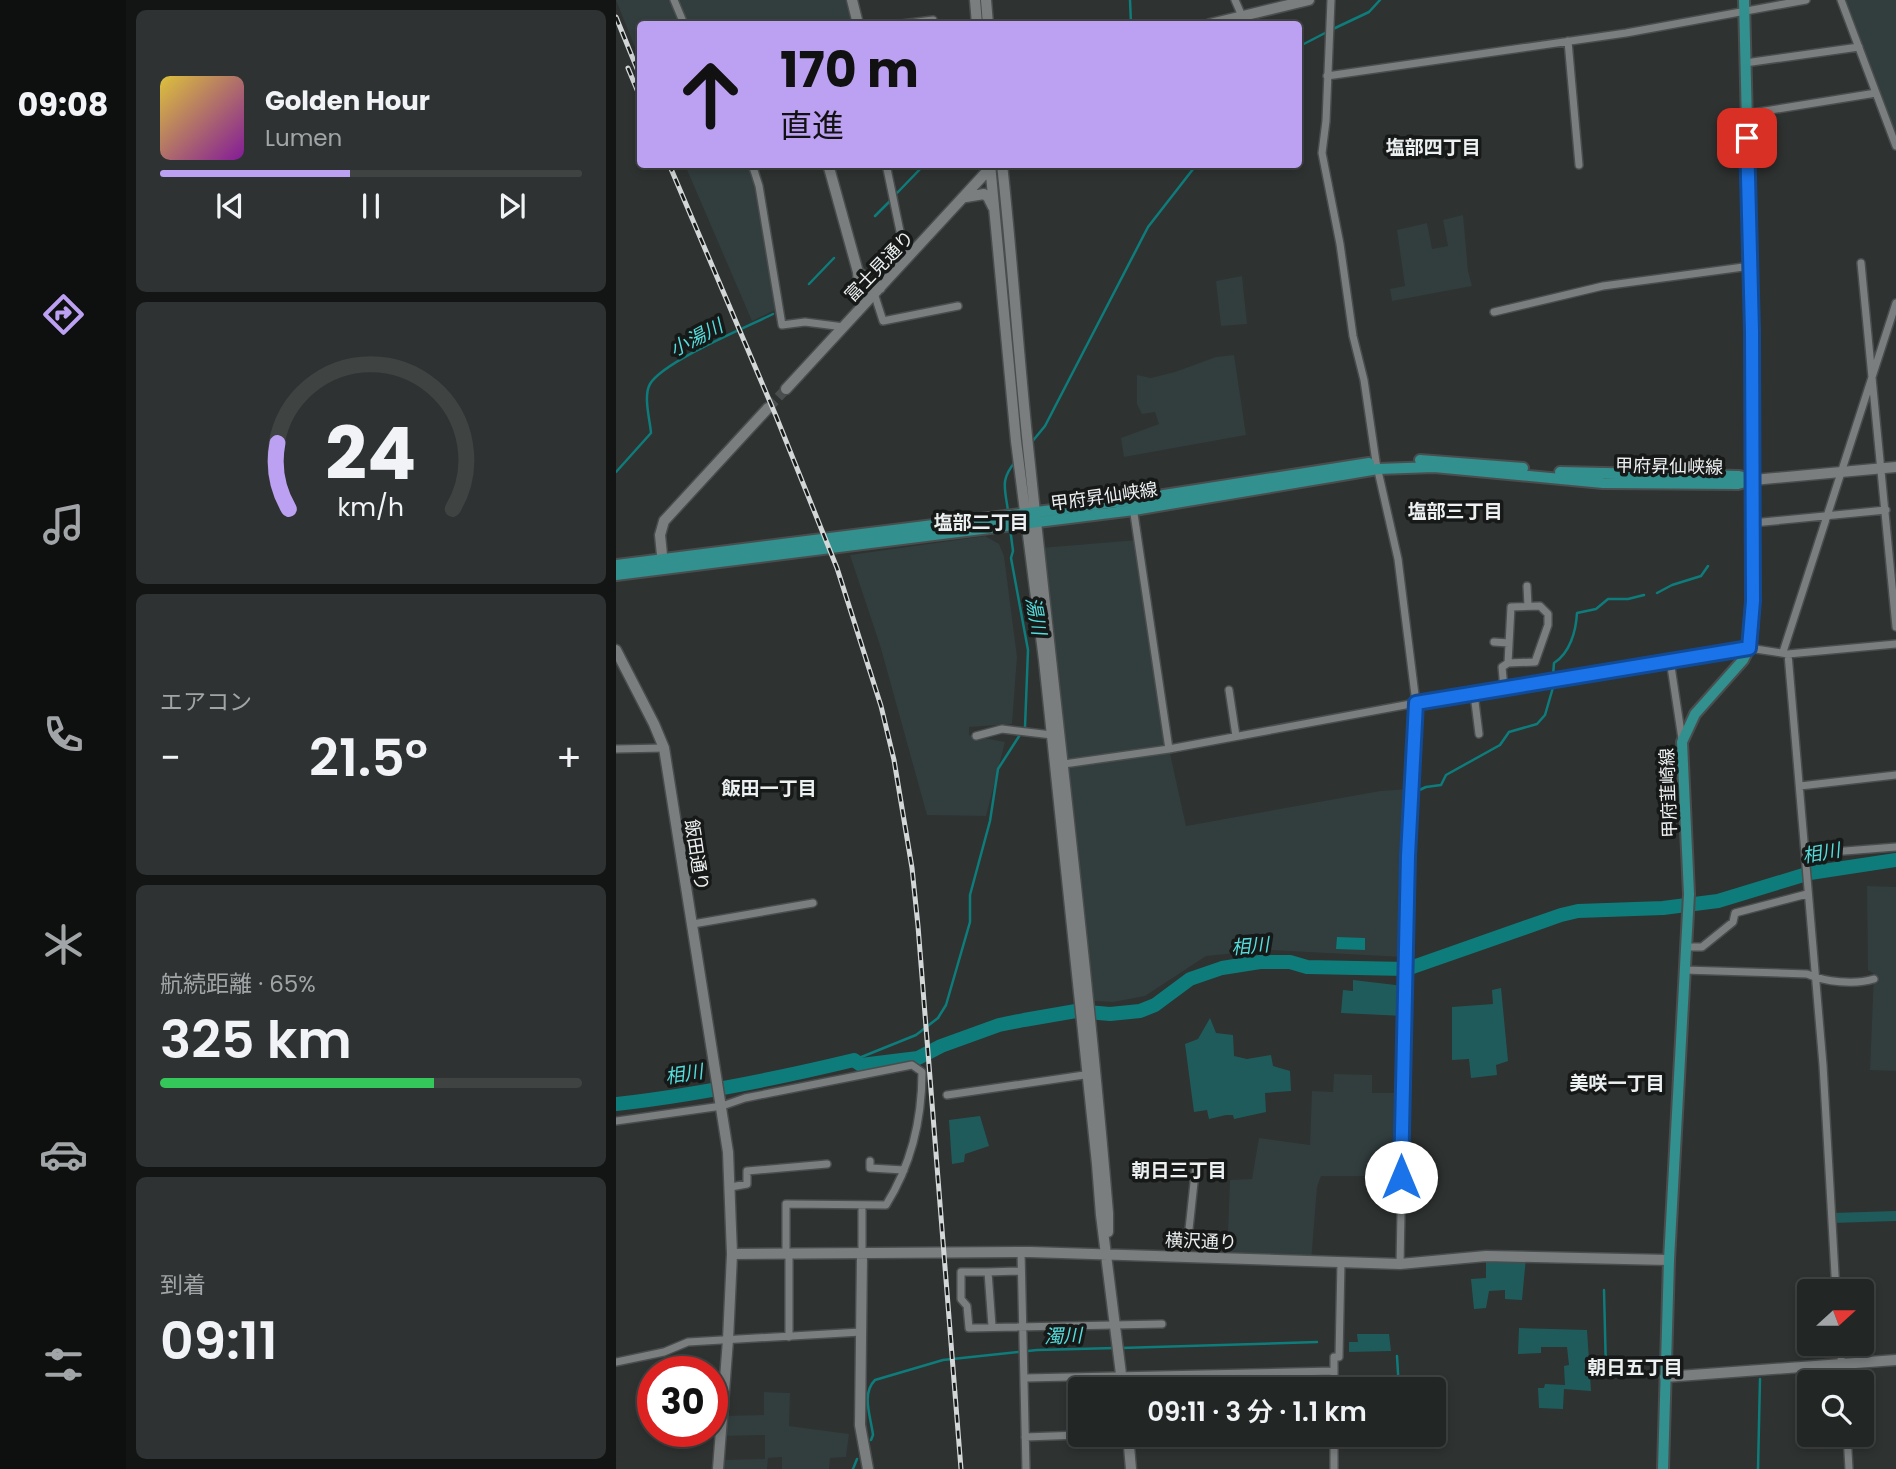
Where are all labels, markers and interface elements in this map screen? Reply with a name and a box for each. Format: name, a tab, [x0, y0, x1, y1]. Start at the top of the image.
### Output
text: 170 m	[780, 36, 919, 104]
icon: ahead	[665, 49, 756, 140]
text: 09:08	[17, 82, 109, 127]
text: Golden Hour	[265, 83, 430, 119]
text: 直進	[780, 103, 844, 148]
pin	[1717, 108, 1777, 168]
icon: arrive	[1728, 119, 1766, 157]
text: Lumen	[265, 122, 342, 154]
district label: 塩部四丁目	[1385, 134, 1481, 161]
icon: previous	[211, 187, 249, 225]
icon: pause	[352, 187, 390, 225]
icon: next	[493, 187, 531, 225]
street label: 富士見通り	[839, 225, 919, 307]
icon: directions	[39, 290, 88, 339]
water label: 小湯川	[664, 312, 729, 363]
text: 24	[326, 403, 416, 504]
street label: 甲府昇仙峡線	[1615, 453, 1723, 479]
street label: 甲府昇仙峡線	[1049, 476, 1159, 516]
text: km/h	[338, 489, 404, 524]
district label: 塩部三丁目	[1407, 498, 1503, 525]
icon: music	[39, 500, 88, 549]
district label: 塩部二丁目	[933, 509, 1029, 536]
water label: 湯川	[1019, 595, 1053, 639]
text: エアコン	[160, 686, 252, 718]
icon: phone	[39, 710, 88, 759]
text: 21.5°	[309, 721, 428, 794]
text: −	[160, 731, 181, 784]
text: +	[556, 731, 582, 784]
street label: 甲府韮崎線	[1654, 748, 1682, 838]
district label: 飯田一丁目	[721, 775, 817, 802]
street label: 飯田通り	[679, 817, 715, 893]
water label: 相川	[1800, 836, 1844, 870]
icon: climate	[39, 920, 88, 969]
water label: 相川	[1230, 931, 1272, 961]
text: 航続距離 · 65%	[160, 968, 316, 1000]
text: 325 km	[160, 1003, 352, 1076]
water label: 相川	[663, 1057, 707, 1090]
district label: 美咲一丁目	[1569, 1070, 1665, 1097]
icon: car	[39, 1130, 88, 1179]
position arrow	[1364, 1140, 1438, 1214]
district label: 朝日三丁目	[1131, 1157, 1227, 1184]
street label: 横沢通り	[1165, 1227, 1237, 1255]
text: 到着	[160, 1269, 206, 1301]
north arrow	[1797, 1279, 1874, 1356]
map controls	[1797, 1279, 1874, 1447]
text: 09:11	[160, 1304, 277, 1377]
water label: 濁川	[1044, 1322, 1084, 1350]
icon: filters	[39, 1340, 88, 1389]
district label: 朝日五丁目	[1587, 1354, 1683, 1381]
speed limit sign: 30	[637, 1356, 728, 1447]
button: search	[1797, 1370, 1874, 1447]
text: 09:11 · 3 分 · 1.1 km	[1147, 1394, 1367, 1430]

